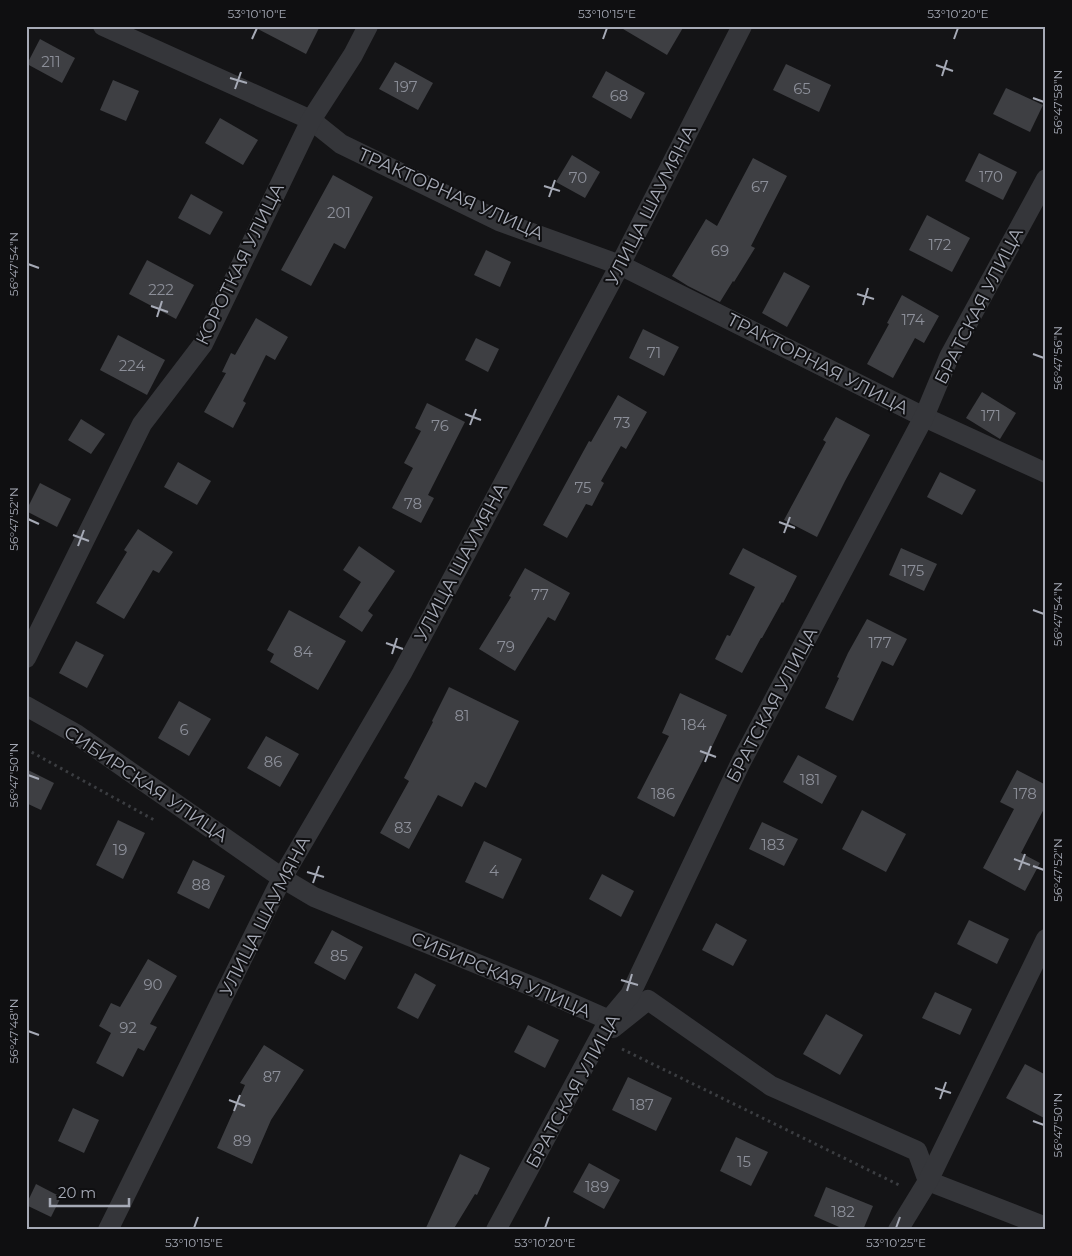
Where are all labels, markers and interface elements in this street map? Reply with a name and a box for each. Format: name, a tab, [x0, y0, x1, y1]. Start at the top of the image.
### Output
text: 53°10'10"E	[227, 6, 287, 21]
text: 53°10'15"E	[578, 6, 636, 21]
text: 53°10'20"E	[927, 6, 989, 21]
house number: 211	[41, 52, 61, 71]
text: 56°47'58"N	[1050, 70, 1065, 134]
house number: 197	[394, 77, 418, 96]
house number: 65	[793, 79, 811, 98]
house number: 68	[610, 86, 628, 105]
street label: УЛИЦА ШАУМЯНА	[601, 121, 701, 289]
street label: ТРАКТОРНАЯ УЛИЦА	[355, 143, 548, 245]
house number: 170	[979, 167, 1003, 186]
house number: 70	[569, 168, 587, 187]
house number: 67	[751, 177, 769, 196]
street label: КОРОТКАЯ УЛИЦА	[191, 179, 289, 349]
house number: 201	[327, 203, 351, 222]
street label: БРАТСКАЯ УЛИЦА	[930, 223, 1028, 388]
text: 56°47'54"N	[6, 232, 21, 296]
house number: 172	[929, 235, 951, 254]
house number: 69	[711, 241, 729, 260]
house number: 222	[148, 280, 174, 299]
street label: ТРАКТОРНАЯ УЛИЦА	[724, 309, 913, 420]
house number: 174	[901, 310, 925, 329]
text: 56°47'56"N	[1050, 326, 1065, 390]
house number: 71	[647, 343, 661, 362]
house number: 224	[119, 356, 145, 375]
house number: 171	[981, 406, 1001, 425]
house number: 73	[613, 413, 631, 432]
house number: 76	[431, 416, 449, 435]
street label: УЛИЦА ШАУМЯНА	[410, 478, 512, 645]
house number: 75	[574, 478, 592, 497]
text: 56°47'52"N	[6, 487, 21, 551]
house number: 78	[404, 494, 422, 513]
house number: 175	[902, 561, 924, 580]
text: 56°47'54"N	[1050, 582, 1065, 646]
house number: 77	[531, 585, 549, 604]
street label: БРАТСКАЯ УЛИЦА	[722, 623, 823, 787]
house number: 177	[868, 633, 892, 652]
house number: 79	[497, 637, 515, 656]
house number: 84	[293, 642, 313, 661]
house number: 81	[455, 706, 470, 725]
house number: 184	[682, 715, 707, 734]
house number: 6	[179, 720, 189, 739]
street label: СИБИРСКАЯ УЛИЦА	[60, 721, 233, 847]
text: 56°47'50"N	[6, 743, 21, 807]
house number: 86	[264, 752, 282, 771]
house number: 181	[800, 770, 820, 789]
house number: 186	[651, 784, 675, 803]
house number: 178	[1013, 784, 1037, 803]
house number: 83	[394, 818, 412, 837]
street label: УЛИЦА ШАУМЯНА	[215, 832, 315, 1000]
house number: 183	[761, 835, 785, 854]
text: 56°47'52"N	[1050, 838, 1065, 902]
house number: 19	[113, 840, 127, 859]
house number: 4	[489, 861, 499, 880]
house number: 88	[191, 875, 211, 894]
street label: СИБИРСКАЯ УЛИЦА	[408, 927, 595, 1023]
house number: 85	[330, 946, 348, 965]
house number: 90	[143, 975, 163, 994]
text: 56°47'48"N	[6, 998, 21, 1064]
street label: БРАТСКАЯ УЛИЦА	[521, 1010, 625, 1172]
house number: 92	[119, 1018, 137, 1037]
house number: 87	[263, 1067, 281, 1086]
text: 56°47'50"N	[1050, 1093, 1065, 1157]
house number: 187	[630, 1095, 654, 1114]
house number: 89	[233, 1131, 251, 1150]
house number: 15	[737, 1152, 751, 1171]
scale bar	[50, 1176, 129, 1208]
house number: 189	[585, 1177, 609, 1196]
text: 20 m	[58, 1183, 96, 1202]
house number: 182	[831, 1202, 855, 1221]
text: 53°10'15"E	[165, 1235, 223, 1250]
text: 53°10'20"E	[514, 1235, 576, 1250]
text: 53°10'25"E	[866, 1235, 926, 1250]

